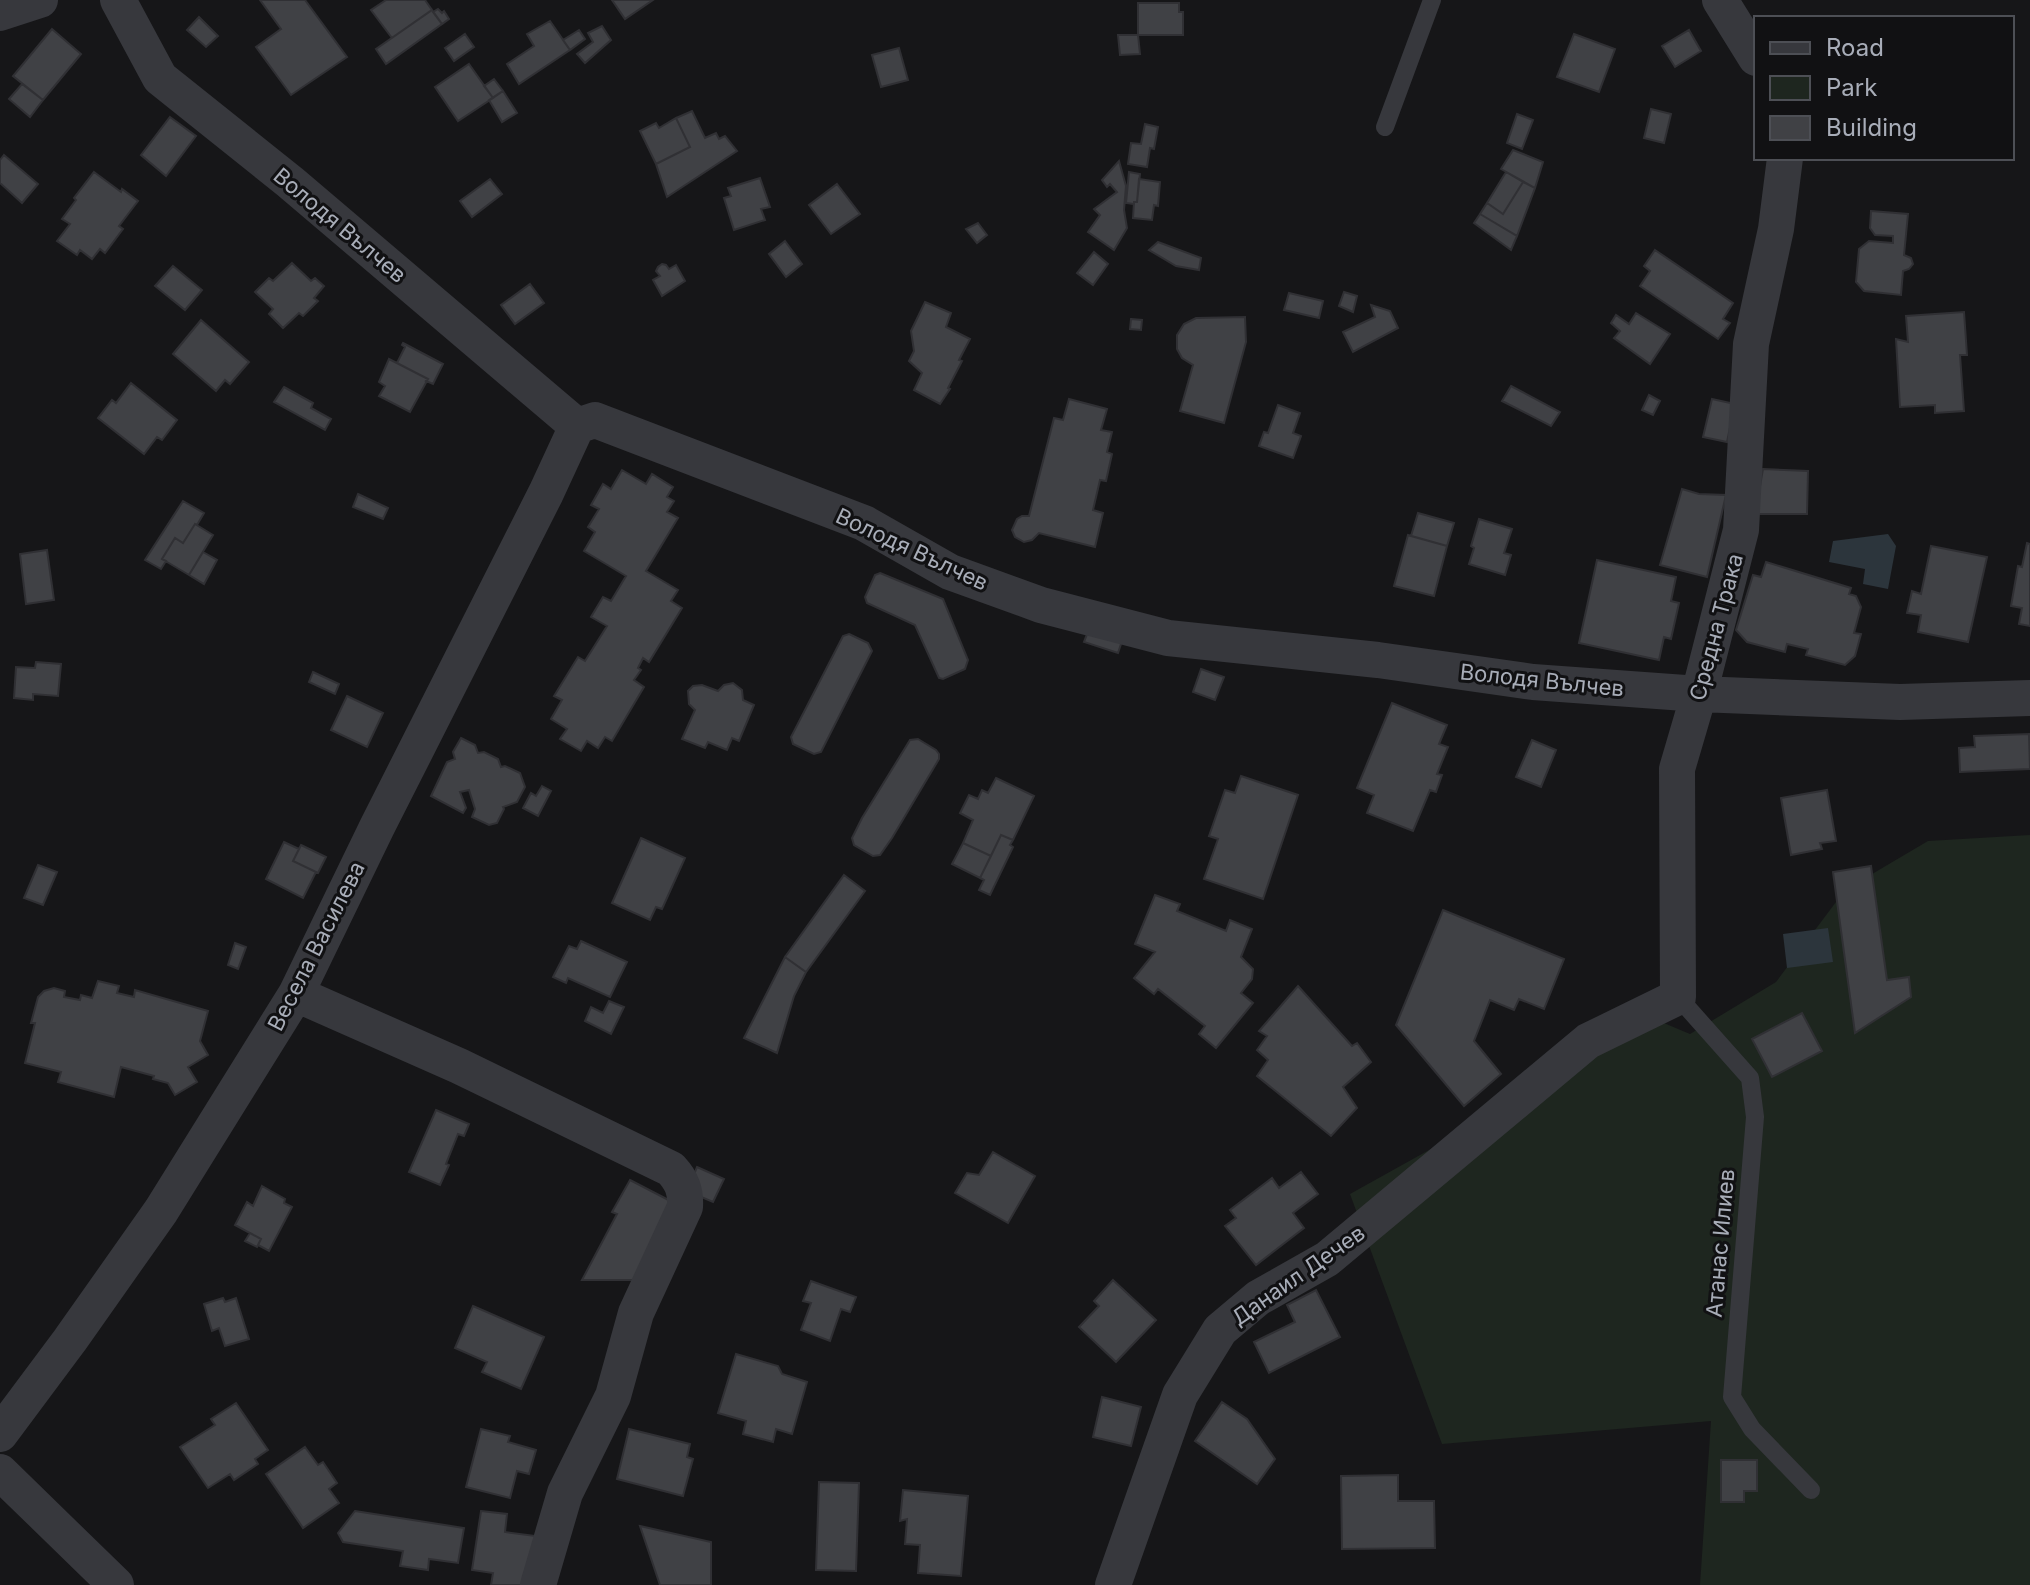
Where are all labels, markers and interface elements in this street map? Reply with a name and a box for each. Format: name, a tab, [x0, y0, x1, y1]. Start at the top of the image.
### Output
legend	[1754, 16, 2014, 160]
text: Road	[1826, 33, 1884, 62]
text: Park	[1826, 73, 1877, 102]
text: Building	[1826, 113, 1917, 142]
street label: Володя Вълчев	[269, 162, 411, 288]
street label: Володя Вълчев	[832, 502, 992, 596]
street label: Средна Трака	[1684, 551, 1748, 703]
street label: Володя Вълчев	[1459, 658, 1625, 702]
street label: Весела Василева	[262, 857, 370, 1035]
street label: Атанас Илиев	[1701, 1168, 1739, 1318]
street label: Данаил Дечев	[1226, 1219, 1370, 1331]

